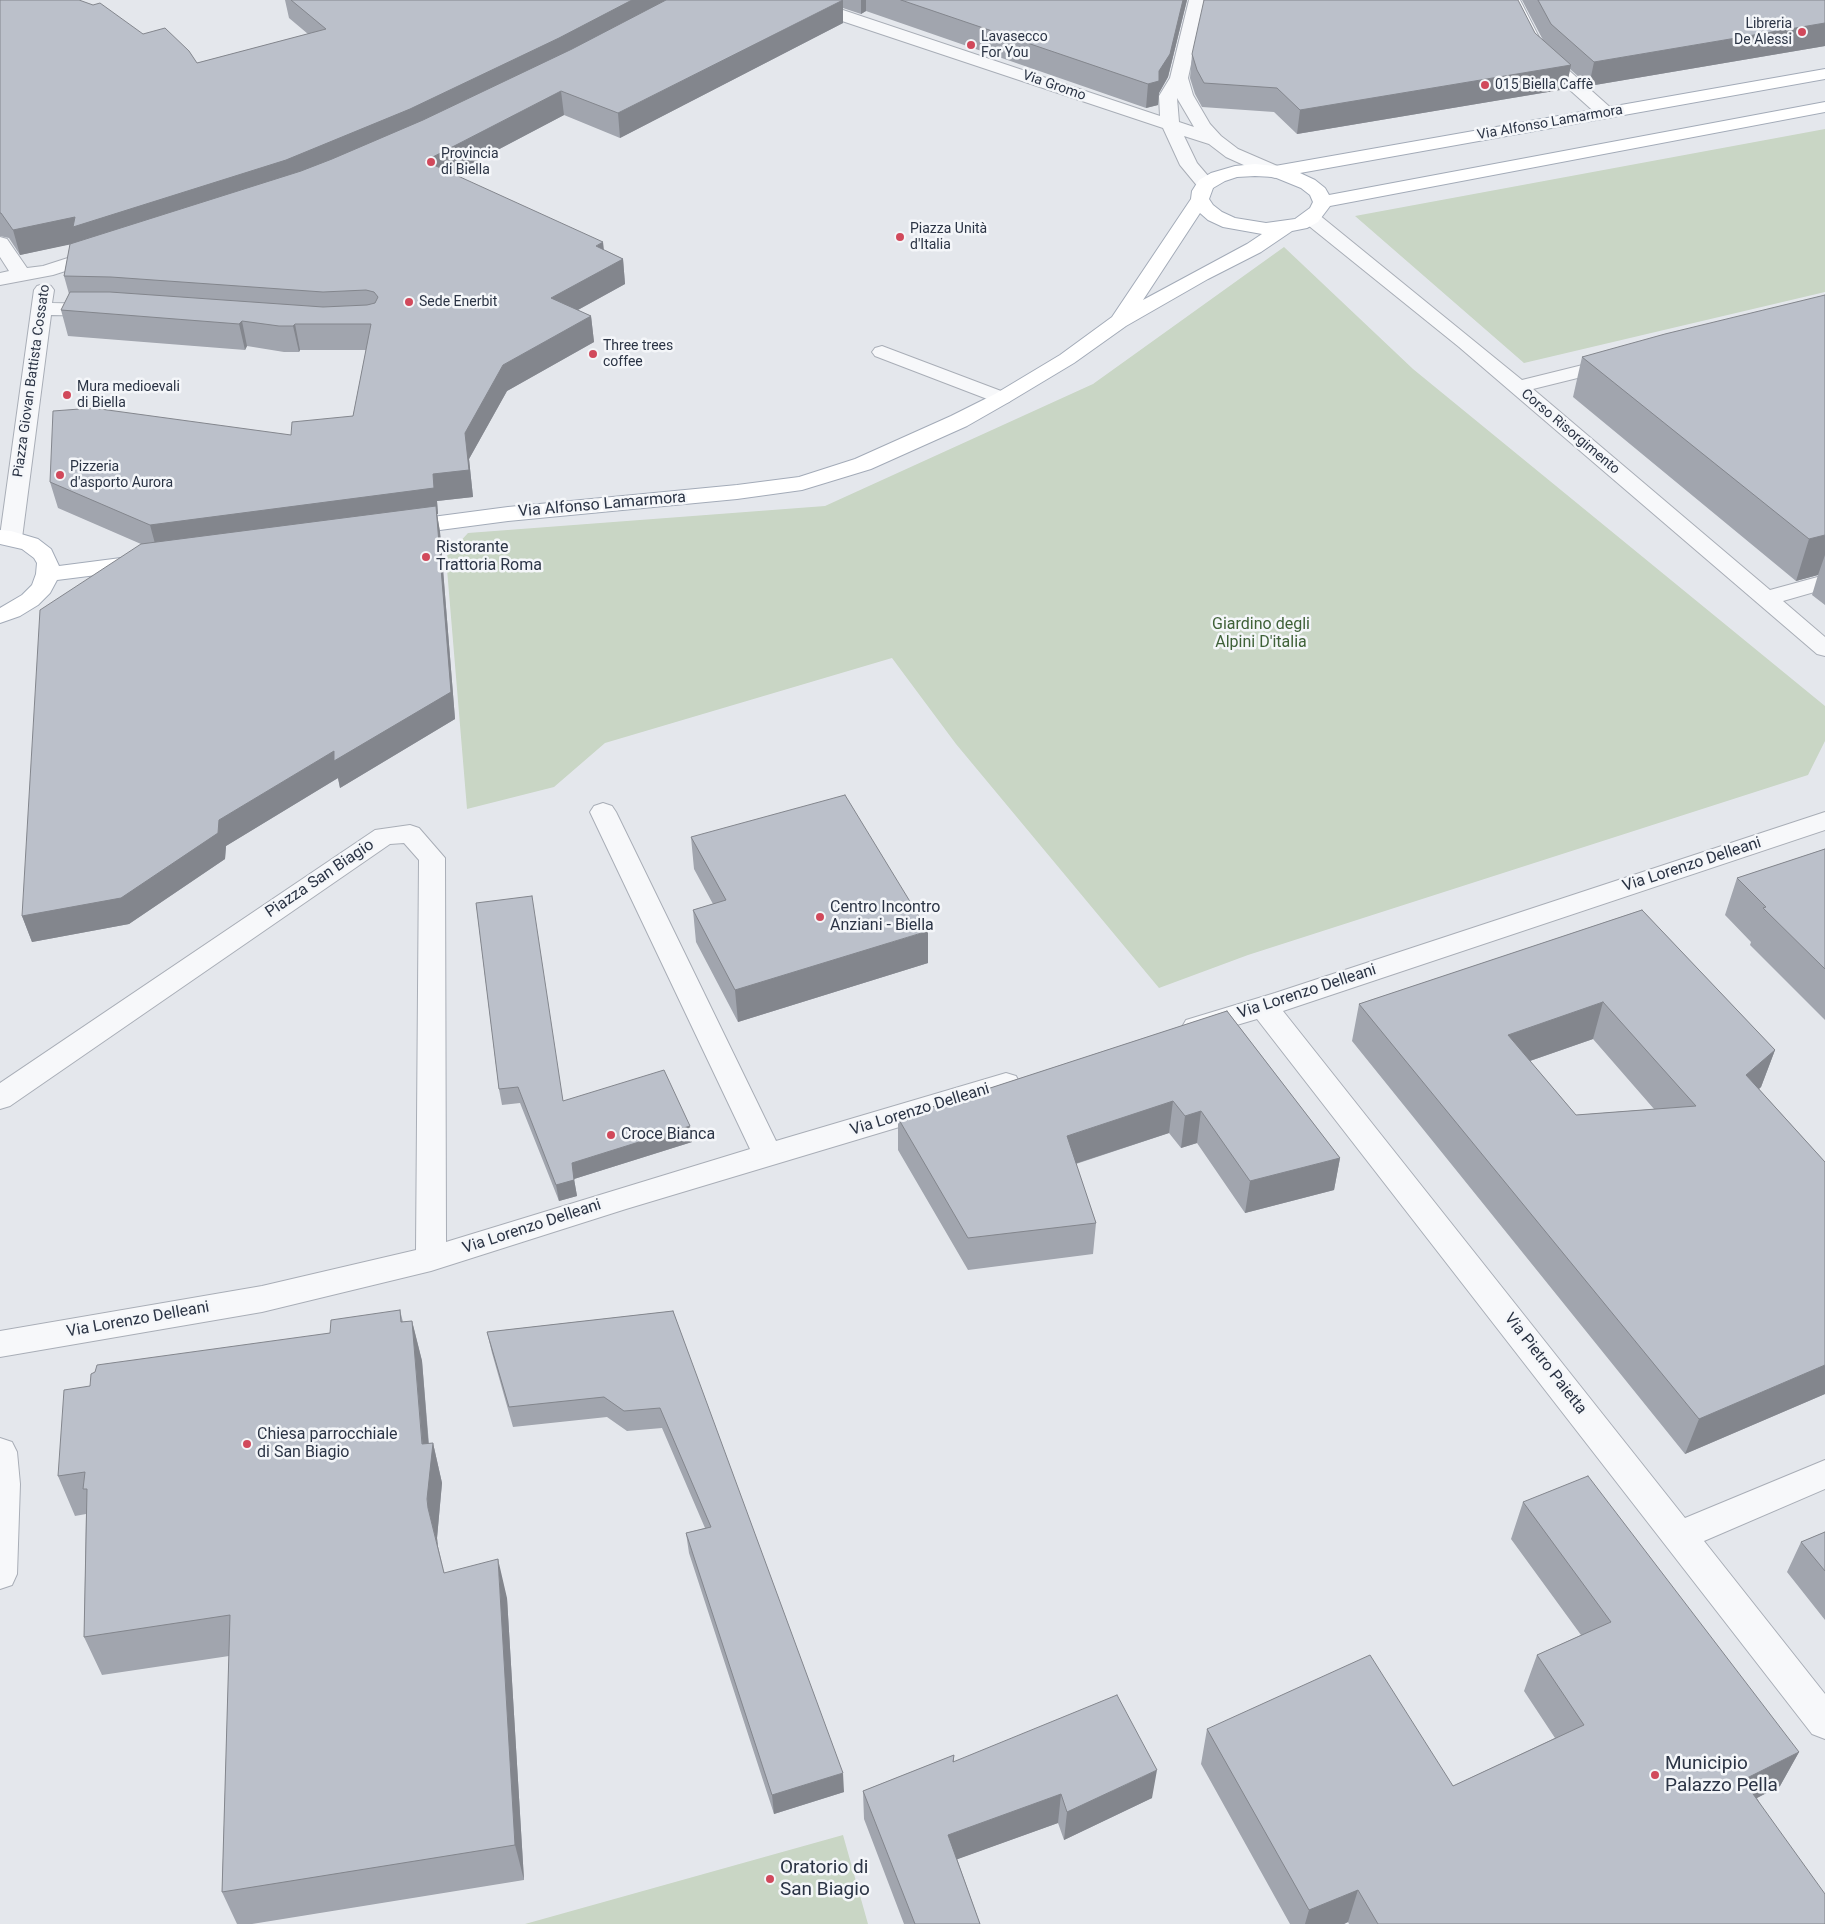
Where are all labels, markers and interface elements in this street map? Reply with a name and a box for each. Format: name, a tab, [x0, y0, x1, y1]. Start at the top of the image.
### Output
place label: Libreria De Alessi	[1734, 16, 1792, 48]
marker: Libreria De Alessi	[1796, 26, 1808, 38]
place label: Lavasecco For You	[981, 29, 1048, 62]
marker: Lavasecco For You	[965, 39, 977, 51]
street label: Via Gromo	[1020, 67, 1088, 105]
place label: 015 Biella Caffè	[1495, 77, 1593, 93]
marker: 015 Biella Caffè	[1479, 79, 1491, 91]
street label: Via Alfonso Lamarmora	[1476, 102, 1624, 144]
place label: Provincia di Biella	[441, 146, 499, 178]
marker: Provincia di Biella	[425, 156, 437, 168]
place label: Piazza Unità d'Italia	[910, 221, 987, 253]
marker: Piazza Unità d'Italia	[894, 231, 906, 243]
street label: Piazza Giovan Battista Cossato	[10, 284, 54, 478]
place label: Sede Enerbit	[419, 294, 497, 310]
marker: Sede Enerbit	[403, 296, 415, 308]
place label: Three trees coffee	[603, 338, 673, 371]
marker: Three trees coffee	[587, 348, 599, 360]
place label: Mura medioevali di Biella	[77, 379, 180, 412]
street label: Corso Risorgimento	[1517, 386, 1623, 478]
marker: Mura medioevali di Biella	[61, 389, 73, 401]
place label: Pizzeria d'asporto Aurora	[70, 459, 173, 492]
marker: Pizzeria d'asporto Aurora	[54, 469, 66, 481]
street label: Via Alfonso Lamarmora	[517, 488, 687, 522]
place label: Ristorante Trattoria Roma	[436, 538, 542, 576]
marker: Ristorante Trattoria Roma	[420, 551, 432, 563]
park label: Giardino degli Alpini D'italia	[1212, 615, 1310, 653]
street label: Via Lorenzo Delleani	[1620, 834, 1764, 896]
street label: Piazza San Biagio	[262, 836, 378, 922]
place label: Centro Incontro Anziani - Biella	[830, 898, 940, 936]
marker: Centro Incontro Anziani - Biella	[814, 911, 826, 923]
street label: Via Lorenzo Delleani	[1235, 961, 1379, 1023]
street label: Via Lorenzo Delleani	[848, 1080, 992, 1140]
place label: Croce Bianca	[621, 1125, 715, 1145]
marker: Croce Bianca	[605, 1129, 617, 1141]
street label: Via Lorenzo Delleani	[460, 1196, 604, 1258]
street label: Via Lorenzo Delleani	[65, 1298, 211, 1342]
street label: Via Pietro Paietta	[1500, 1310, 1590, 1418]
place label: Chiesa parrocchiale di San Biagio	[257, 1425, 398, 1463]
marker: Chiesa parrocchiale di San Biagio	[241, 1438, 253, 1450]
place label: Municipio Palazzo Pella	[1665, 1753, 1778, 1797]
marker: Municipio Palazzo Pella	[1649, 1769, 1661, 1781]
place label: Oratorio di San Biagio	[780, 1857, 870, 1901]
marker: Oratorio di San Biagio	[764, 1873, 776, 1885]

